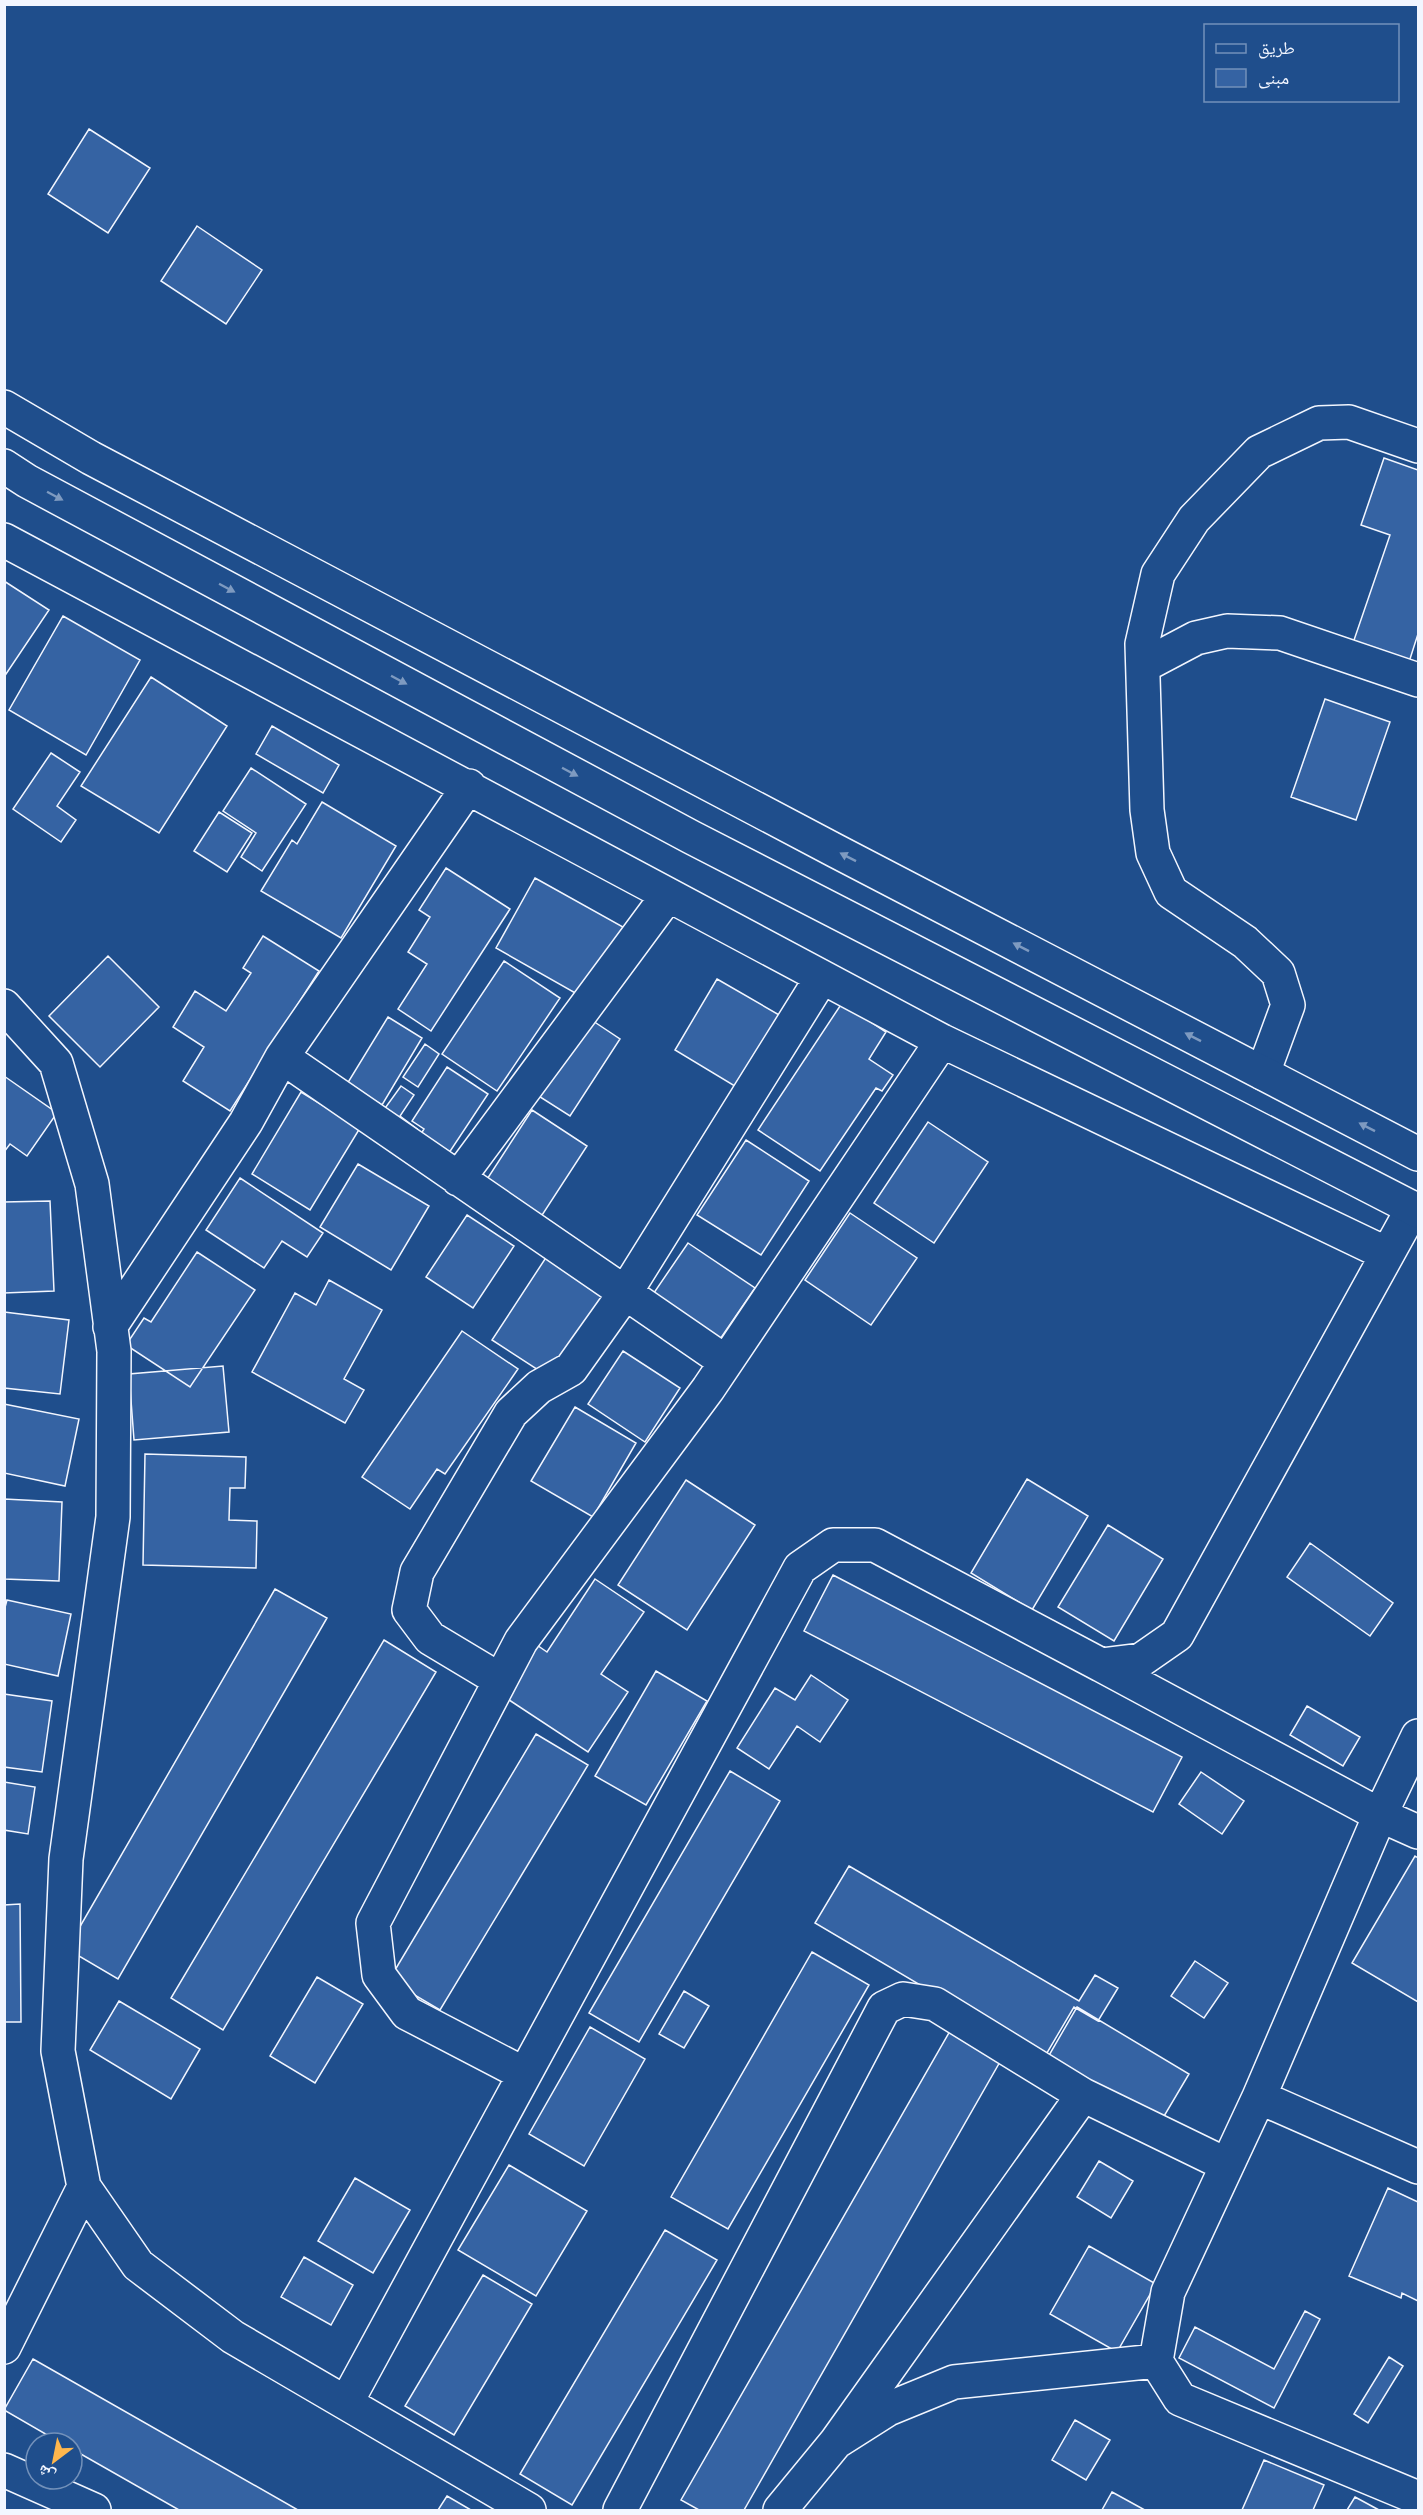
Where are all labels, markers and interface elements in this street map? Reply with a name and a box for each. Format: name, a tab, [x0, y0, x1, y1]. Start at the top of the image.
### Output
legend	[1204, 24, 1399, 102]
text: طريق	[1258, 36, 1295, 59]
text: مبنى	[1258, 66, 1289, 89]
one-way arrow	[47, 491, 64, 501]
one-way arrow	[219, 583, 236, 593]
one-way arrow	[390, 675, 407, 685]
one-way arrow	[562, 767, 579, 777]
one-way arrow	[839, 852, 856, 862]
one-way arrow	[1012, 942, 1029, 952]
one-way arrow	[1185, 1032, 1202, 1042]
one-way arrow	[1358, 1122, 1375, 1131]
north arrow	[24, 2431, 84, 2491]
text: ش	[34, 2461, 59, 2487]

